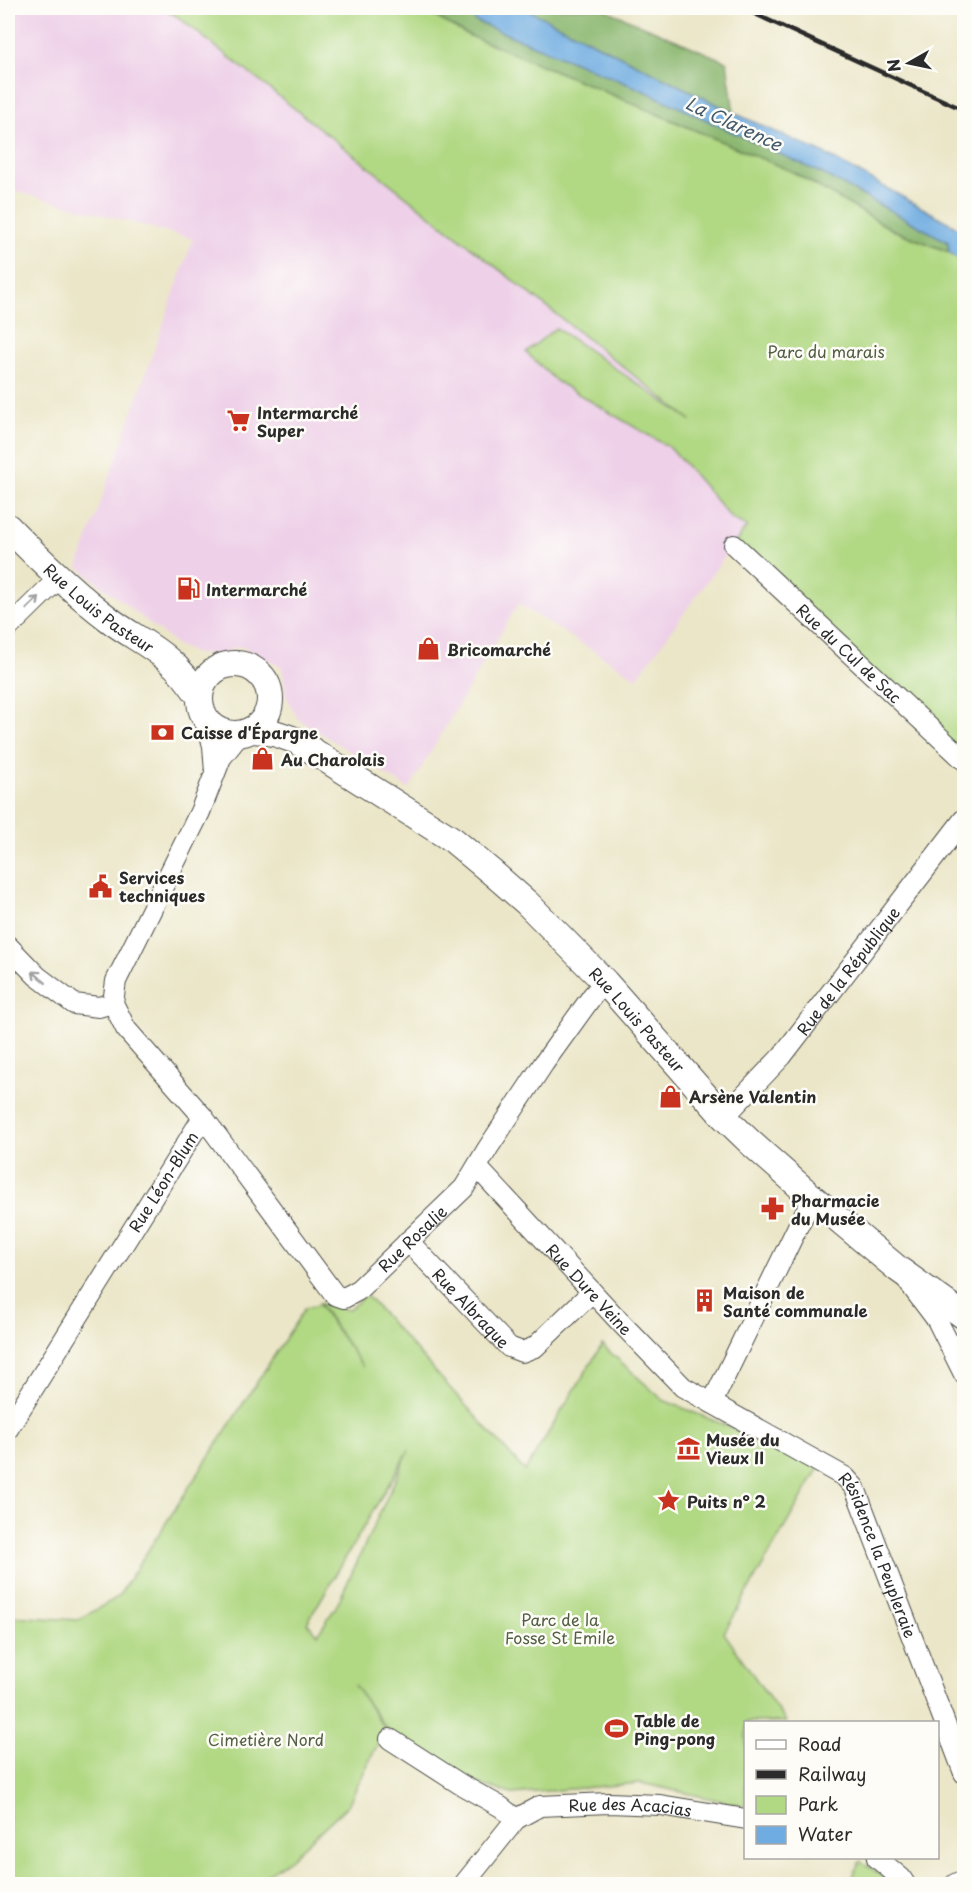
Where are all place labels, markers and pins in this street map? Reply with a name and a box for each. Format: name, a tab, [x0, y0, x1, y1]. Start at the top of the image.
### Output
place label: Intermarché Super	[257, 400, 359, 442]
supermarket icon: Intermarché Super	[226, 408, 252, 434]
fuel station icon: Intermarché	[175, 576, 201, 602]
place label: Intermarché	[206, 577, 308, 601]
shop icon: Bricomarché	[416, 636, 442, 662]
place label: Bricomarché	[447, 637, 551, 661]
bank icon: Caisse d'Épargne	[150, 719, 176, 745]
place label: Caisse d'Épargne	[181, 720, 318, 744]
shop icon: Au Charolais	[250, 746, 276, 772]
place label: Au Charolais	[280, 747, 385, 771]
place label: Services techniques	[119, 865, 205, 907]
public building icon: Services techniques	[88, 873, 114, 899]
shop icon: Arsène Valentin	[658, 1083, 684, 1109]
place label: Arsène Valentin	[689, 1084, 816, 1108]
place label: Pharmacie du Musée	[791, 1188, 880, 1230]
pharmacy icon: Pharmacie du Musée	[760, 1196, 786, 1222]
place label: Maison de Santé communale	[723, 1280, 868, 1322]
building icon: Maison de Santé communale	[692, 1288, 718, 1314]
place label: Musée du Vieux II	[706, 1427, 780, 1469]
museum icon: Musée du Vieux II	[675, 1435, 701, 1461]
place icon: Puits n° 2	[656, 1488, 682, 1514]
place label: Puits n° 2	[687, 1489, 766, 1513]
place label: Table de Ping-pong	[634, 1708, 715, 1750]
sports icon: Table de Ping-pong	[603, 1716, 629, 1742]

